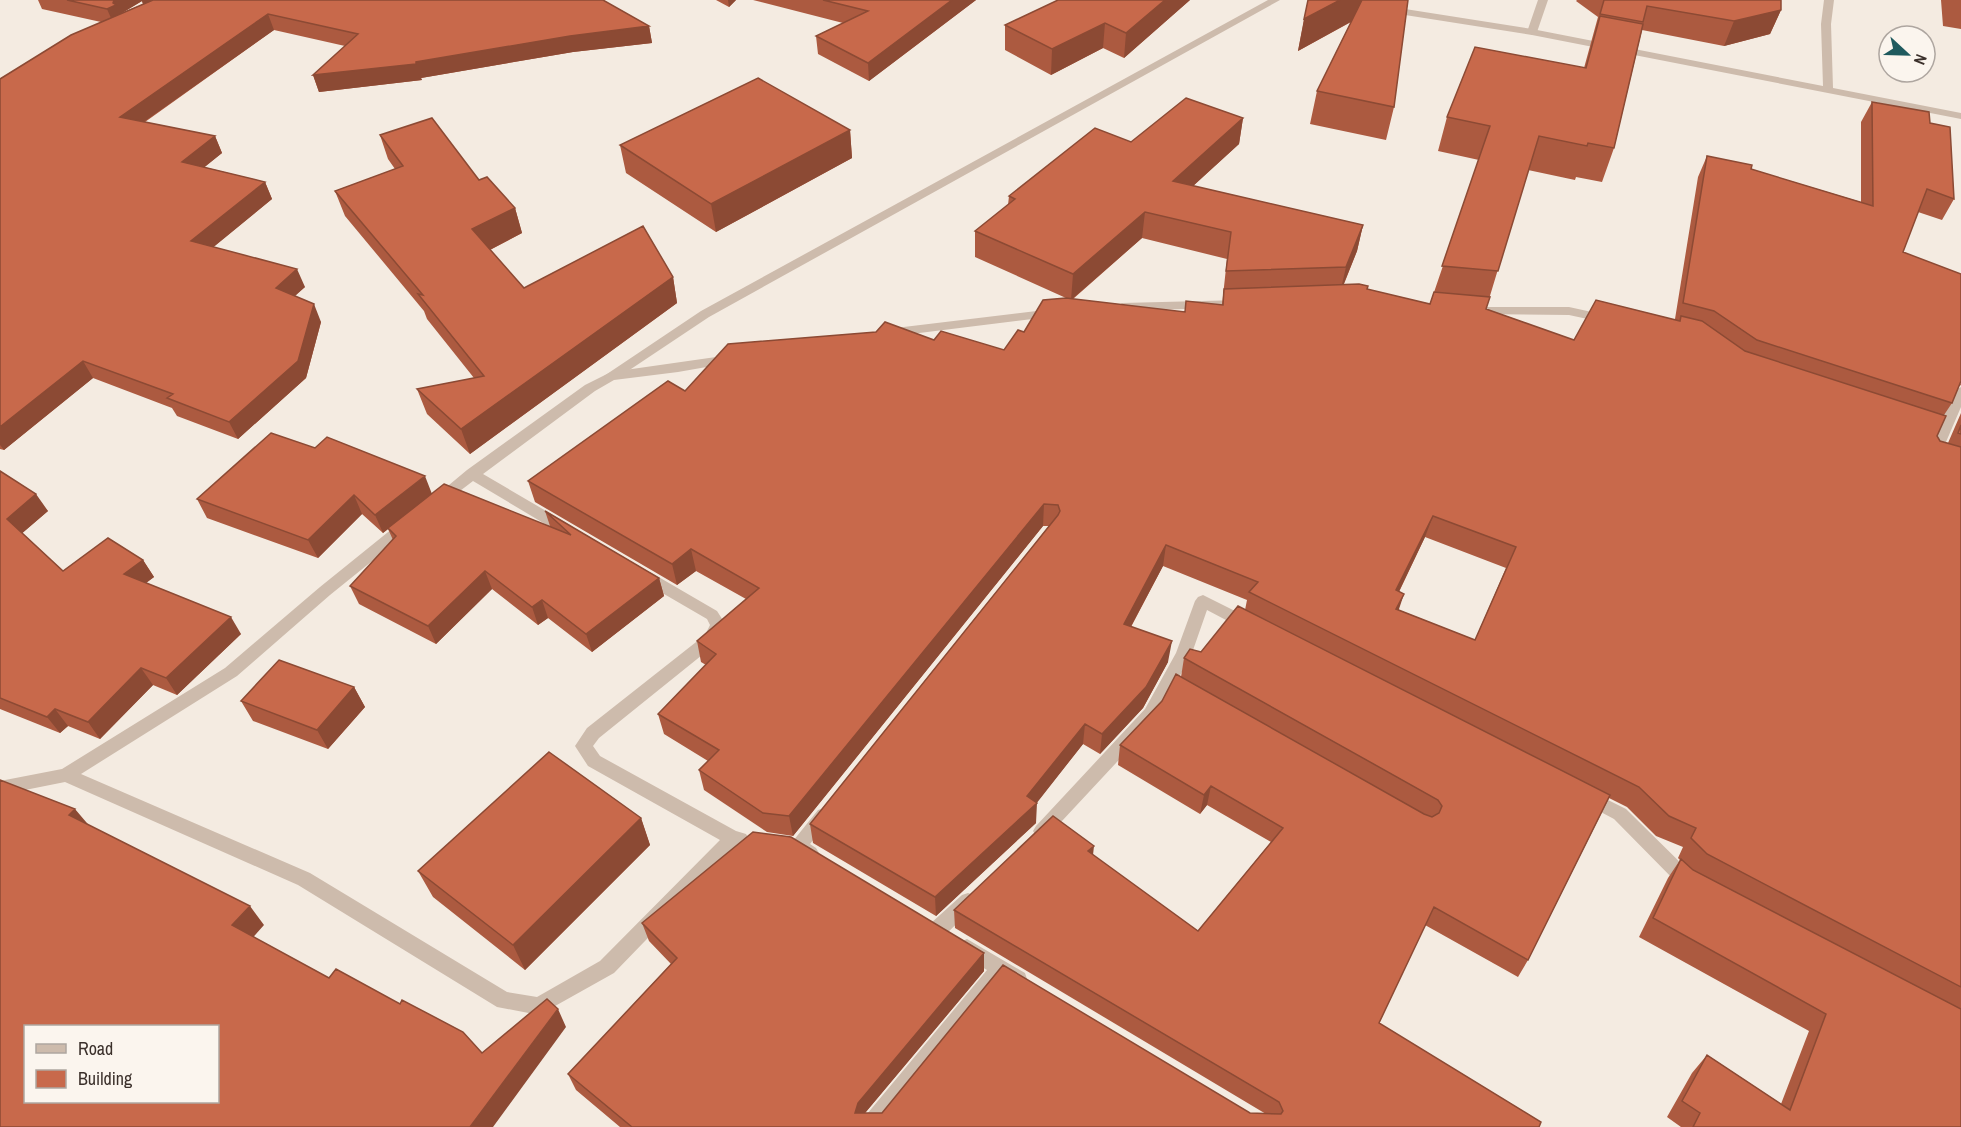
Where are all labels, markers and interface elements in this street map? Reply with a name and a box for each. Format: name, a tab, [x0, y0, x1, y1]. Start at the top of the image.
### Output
north arrow	[1877, 24, 1937, 84]
text: N	[1909, 51, 1933, 68]
legend	[24, 1025, 219, 1103]
text: Road	[78, 1036, 113, 1061]
text: Building	[78, 1066, 133, 1091]

